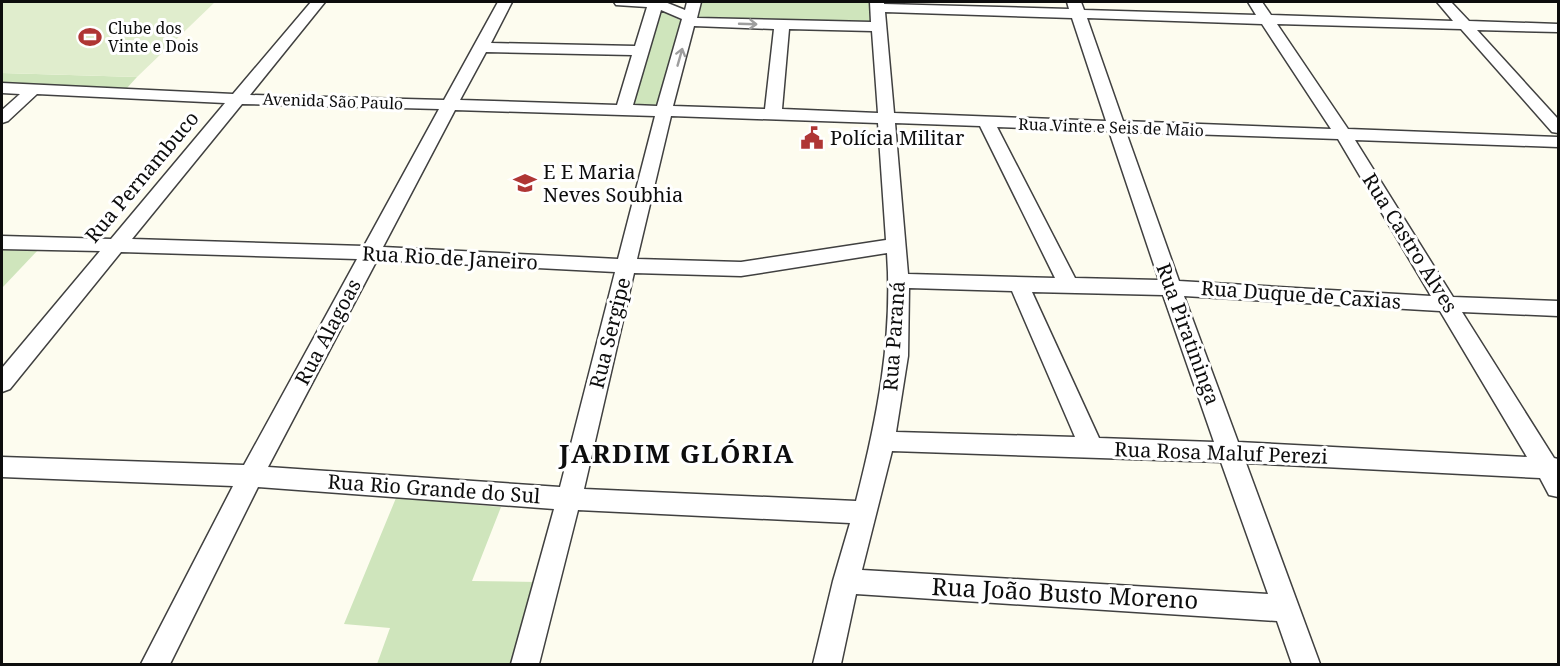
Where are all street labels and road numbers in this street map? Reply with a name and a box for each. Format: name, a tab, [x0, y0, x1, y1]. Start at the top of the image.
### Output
street label: Avenida São Paulo	[262, 88, 404, 114]
street label: Rua Pernambuco	[79, 105, 205, 248]
street label: Rua Vinte e Seis de Maio	[1018, 113, 1204, 141]
street label: Rua Castro Alves	[1357, 168, 1464, 318]
street label: Rua Rio de Janeiro	[361, 239, 539, 276]
street label: Rua Piratininga	[1150, 259, 1227, 408]
street label: Rua Alagoas	[288, 274, 367, 390]
street label: Rua Duque de Caxias	[1200, 274, 1402, 315]
street label: Rua Sergipe	[583, 275, 636, 391]
street label: Rua Paraná	[876, 280, 911, 392]
street label: Rua Rosa Maluf Perezi	[1114, 435, 1329, 470]
street label: Rua Rio Grande do Sul	[327, 468, 541, 509]
street label: Rua João Busto Moreno	[931, 569, 1199, 616]

